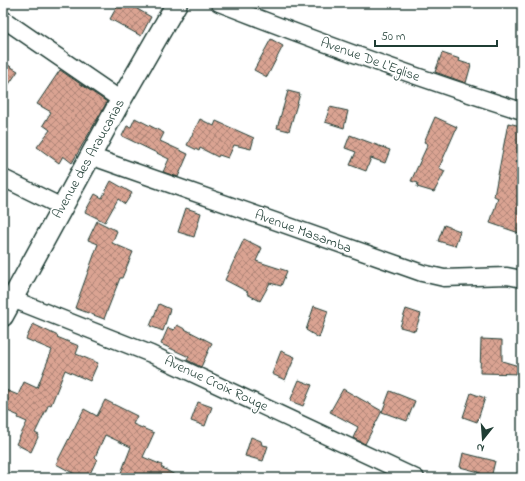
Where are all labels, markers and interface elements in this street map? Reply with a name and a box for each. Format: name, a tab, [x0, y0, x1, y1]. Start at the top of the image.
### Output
scale bar	[375, 22, 497, 48]
text: 50 m	[381, 28, 405, 46]
street label: Avenue De L'Eglise	[317, 32, 423, 89]
street label: Avenue des Araucarias	[47, 95, 131, 223]
street label: Avenue Masamba	[252, 205, 354, 259]
street label: Avenue Croix Rouge	[160, 351, 272, 419]
north arrow	[463, 419, 503, 459]
text: N	[474, 439, 486, 456]

